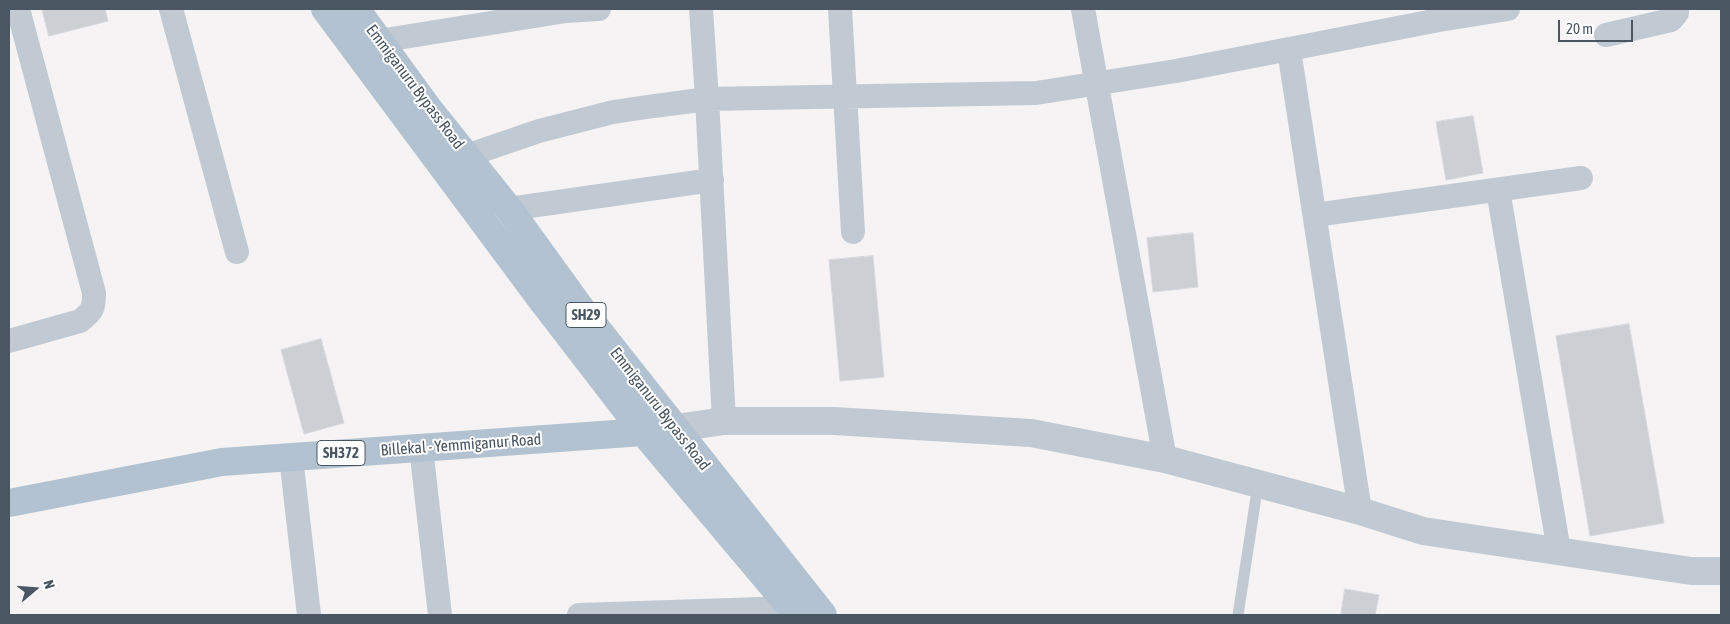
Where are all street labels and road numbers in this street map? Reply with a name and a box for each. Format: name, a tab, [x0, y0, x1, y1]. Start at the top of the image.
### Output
street label: Emmiganuru Bypass Road	[362, 21, 468, 153]
road number: SH29	[566, 302, 606, 328]
street label: Emmiganuru Bypass Road	[606, 344, 714, 474]
street label: Billekal - Yemmiganur Road	[380, 430, 542, 460]
road number: SH372	[317, 440, 365, 466]

